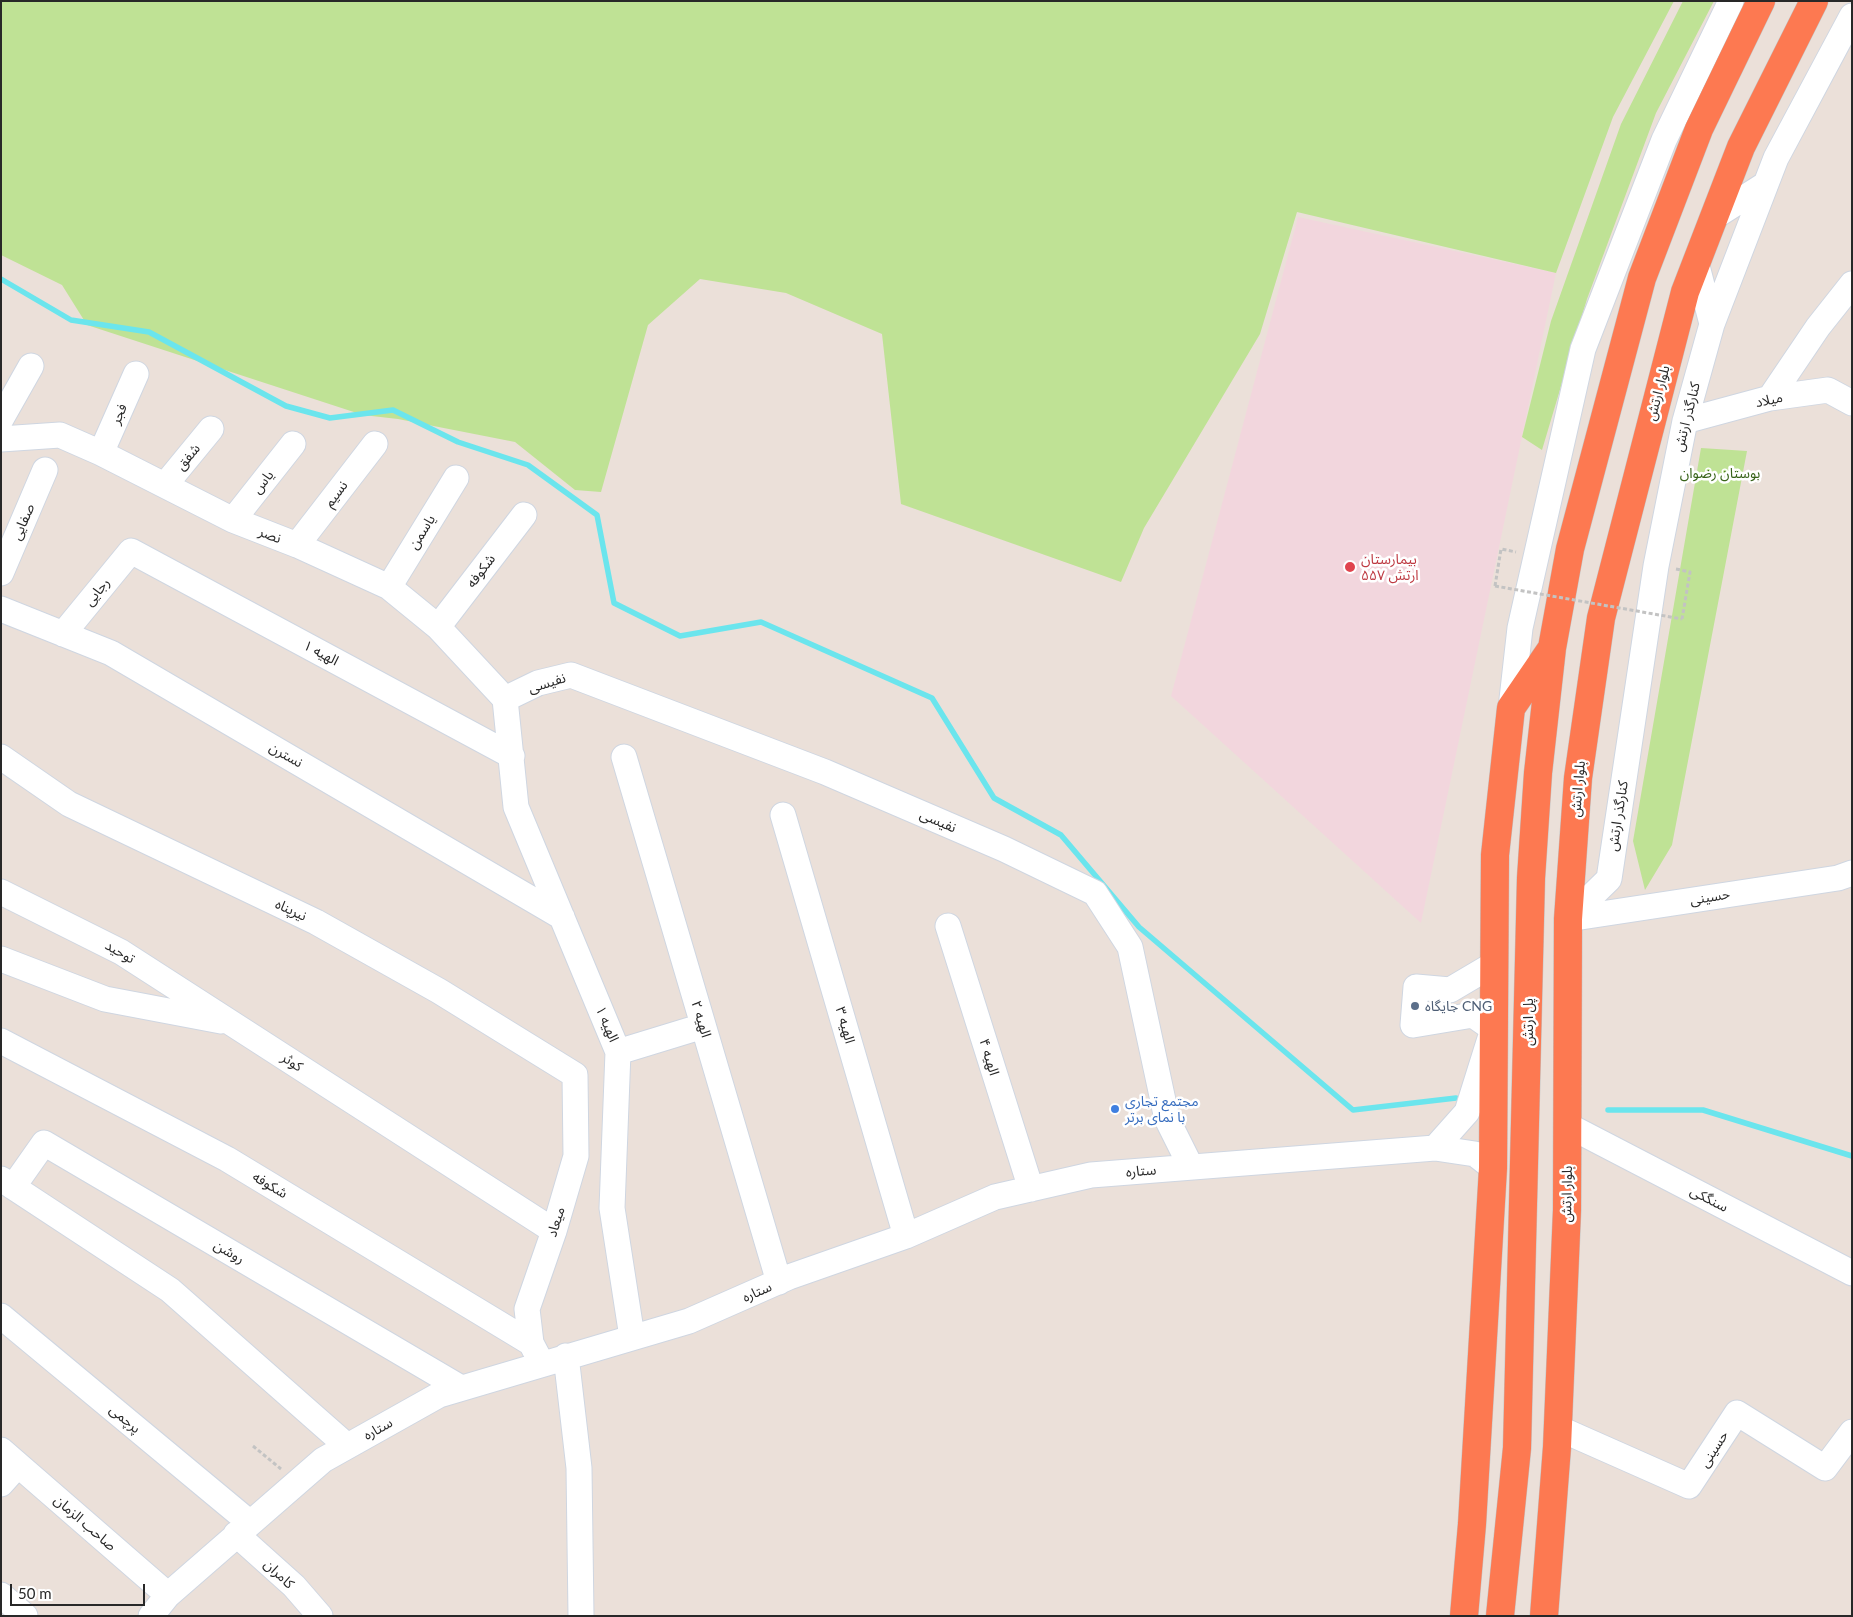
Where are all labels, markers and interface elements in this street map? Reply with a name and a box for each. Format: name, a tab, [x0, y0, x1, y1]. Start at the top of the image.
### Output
street label: بلوار ارتش	[1643, 363, 1673, 423]
street label: کنارگذر ارتش	[1670, 380, 1704, 454]
street label: میلاد	[1754, 389, 1784, 411]
street label: فجر	[107, 401, 131, 427]
street label: شفق	[172, 440, 204, 474]
park label: بوستان رضوان	[1680, 465, 1760, 481]
street label: یاس	[249, 467, 277, 497]
street label: نسیم	[321, 477, 351, 511]
street label: صفایی	[8, 501, 38, 543]
street label: یاسمن	[405, 512, 439, 552]
street label: نصر	[256, 523, 284, 547]
street label: شکوفه	[463, 551, 499, 591]
place label: بیمارستان ۵۵۷ ارتش	[1361, 551, 1419, 584]
marker: بیمارستان ۵۵۷ ارتش	[1343, 560, 1357, 574]
street label: رجایی	[81, 575, 113, 609]
street label: الهیه ۱	[300, 637, 342, 669]
street label: نفیسی	[526, 669, 568, 697]
street label: نسترن	[266, 739, 306, 771]
street label: بلوار ارتش	[1567, 760, 1589, 818]
street label: کنارگذر ارتش	[1604, 780, 1632, 852]
street label: نفیسی	[917, 806, 959, 836]
street label: حسینی	[1689, 886, 1731, 908]
street label: نیرپناه	[273, 895, 309, 925]
street label: توحید	[102, 937, 138, 967]
place label: جایگاه CNG	[1425, 998, 1492, 1014]
street label: پل ارتش	[1520, 998, 1536, 1046]
street label: الهیه ۲	[687, 999, 715, 1039]
marker: جایگاه CNG	[1409, 1000, 1421, 1012]
street label: الهیه ۱	[592, 1003, 622, 1045]
street label: الهیه ۳	[832, 1005, 858, 1045]
street label: الهیه ۴	[975, 1037, 1003, 1077]
street label: کوثر	[278, 1049, 306, 1075]
place label: مجتمع تجاری با نمای برتر	[1125, 1093, 1199, 1126]
marker: مجتمع تجاری با نمای برتر	[1109, 1103, 1121, 1115]
street label: ستاره	[1125, 1161, 1157, 1181]
street label: بلوار ارتش	[1558, 1166, 1576, 1222]
street label: شکوفه	[249, 1168, 291, 1202]
street label: سنگکی	[1687, 1182, 1731, 1216]
street label: میعاد	[543, 1205, 569, 1239]
street label: روشن	[211, 1237, 247, 1267]
street label: ستاره	[740, 1278, 774, 1306]
street label: پرچمی	[106, 1401, 144, 1437]
street label: ستاره	[361, 1414, 395, 1444]
street label: حسینی	[1696, 1427, 1732, 1471]
street label: صاحب الزمان	[51, 1491, 119, 1555]
street label: کامران	[260, 1556, 298, 1592]
scale bar	[12, 1574, 148, 1606]
text: 50 m	[18, 1584, 52, 1602]

